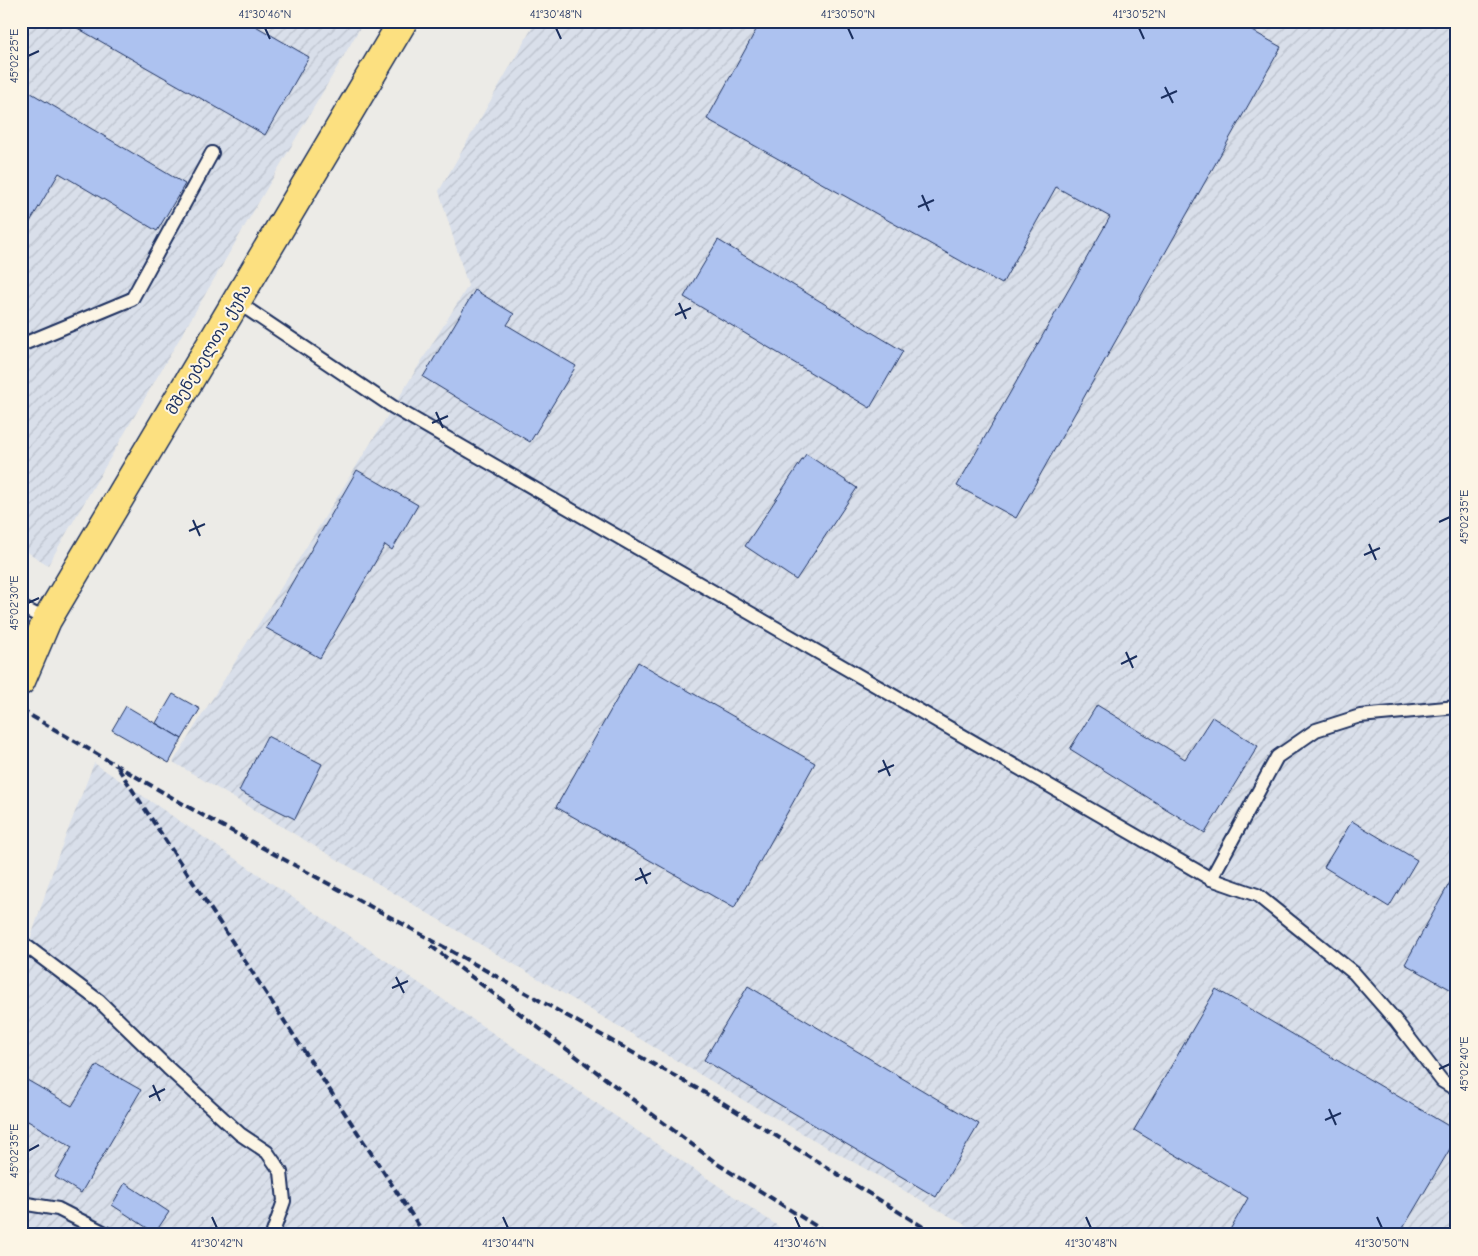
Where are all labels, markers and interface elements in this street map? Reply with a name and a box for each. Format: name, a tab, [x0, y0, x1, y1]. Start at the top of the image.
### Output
text: 41°30'46"N	[239, 7, 291, 21]
text: 41°30'48"N	[530, 7, 582, 21]
text: 41°30'50"N	[821, 7, 875, 21]
text: 41°30'52"N	[1112, 7, 1166, 21]
text: 45°02'25"E	[7, 29, 21, 83]
street label: მშენებელთა ქუჩა	[163, 281, 256, 419]
text: 45°02'35"E	[1457, 490, 1471, 544]
text: 45°02'30"E	[7, 575, 21, 631]
text: 45°02'40"E	[1457, 1037, 1471, 1091]
text: 45°02'35"E	[7, 1124, 21, 1178]
text: 41°30'42"N	[191, 1236, 243, 1250]
text: 41°30'44"N	[482, 1236, 534, 1250]
text: 41°30'46"N	[774, 1236, 826, 1250]
text: 41°30'48"N	[1065, 1236, 1117, 1250]
text: 41°30'50"N	[1355, 1236, 1409, 1250]

